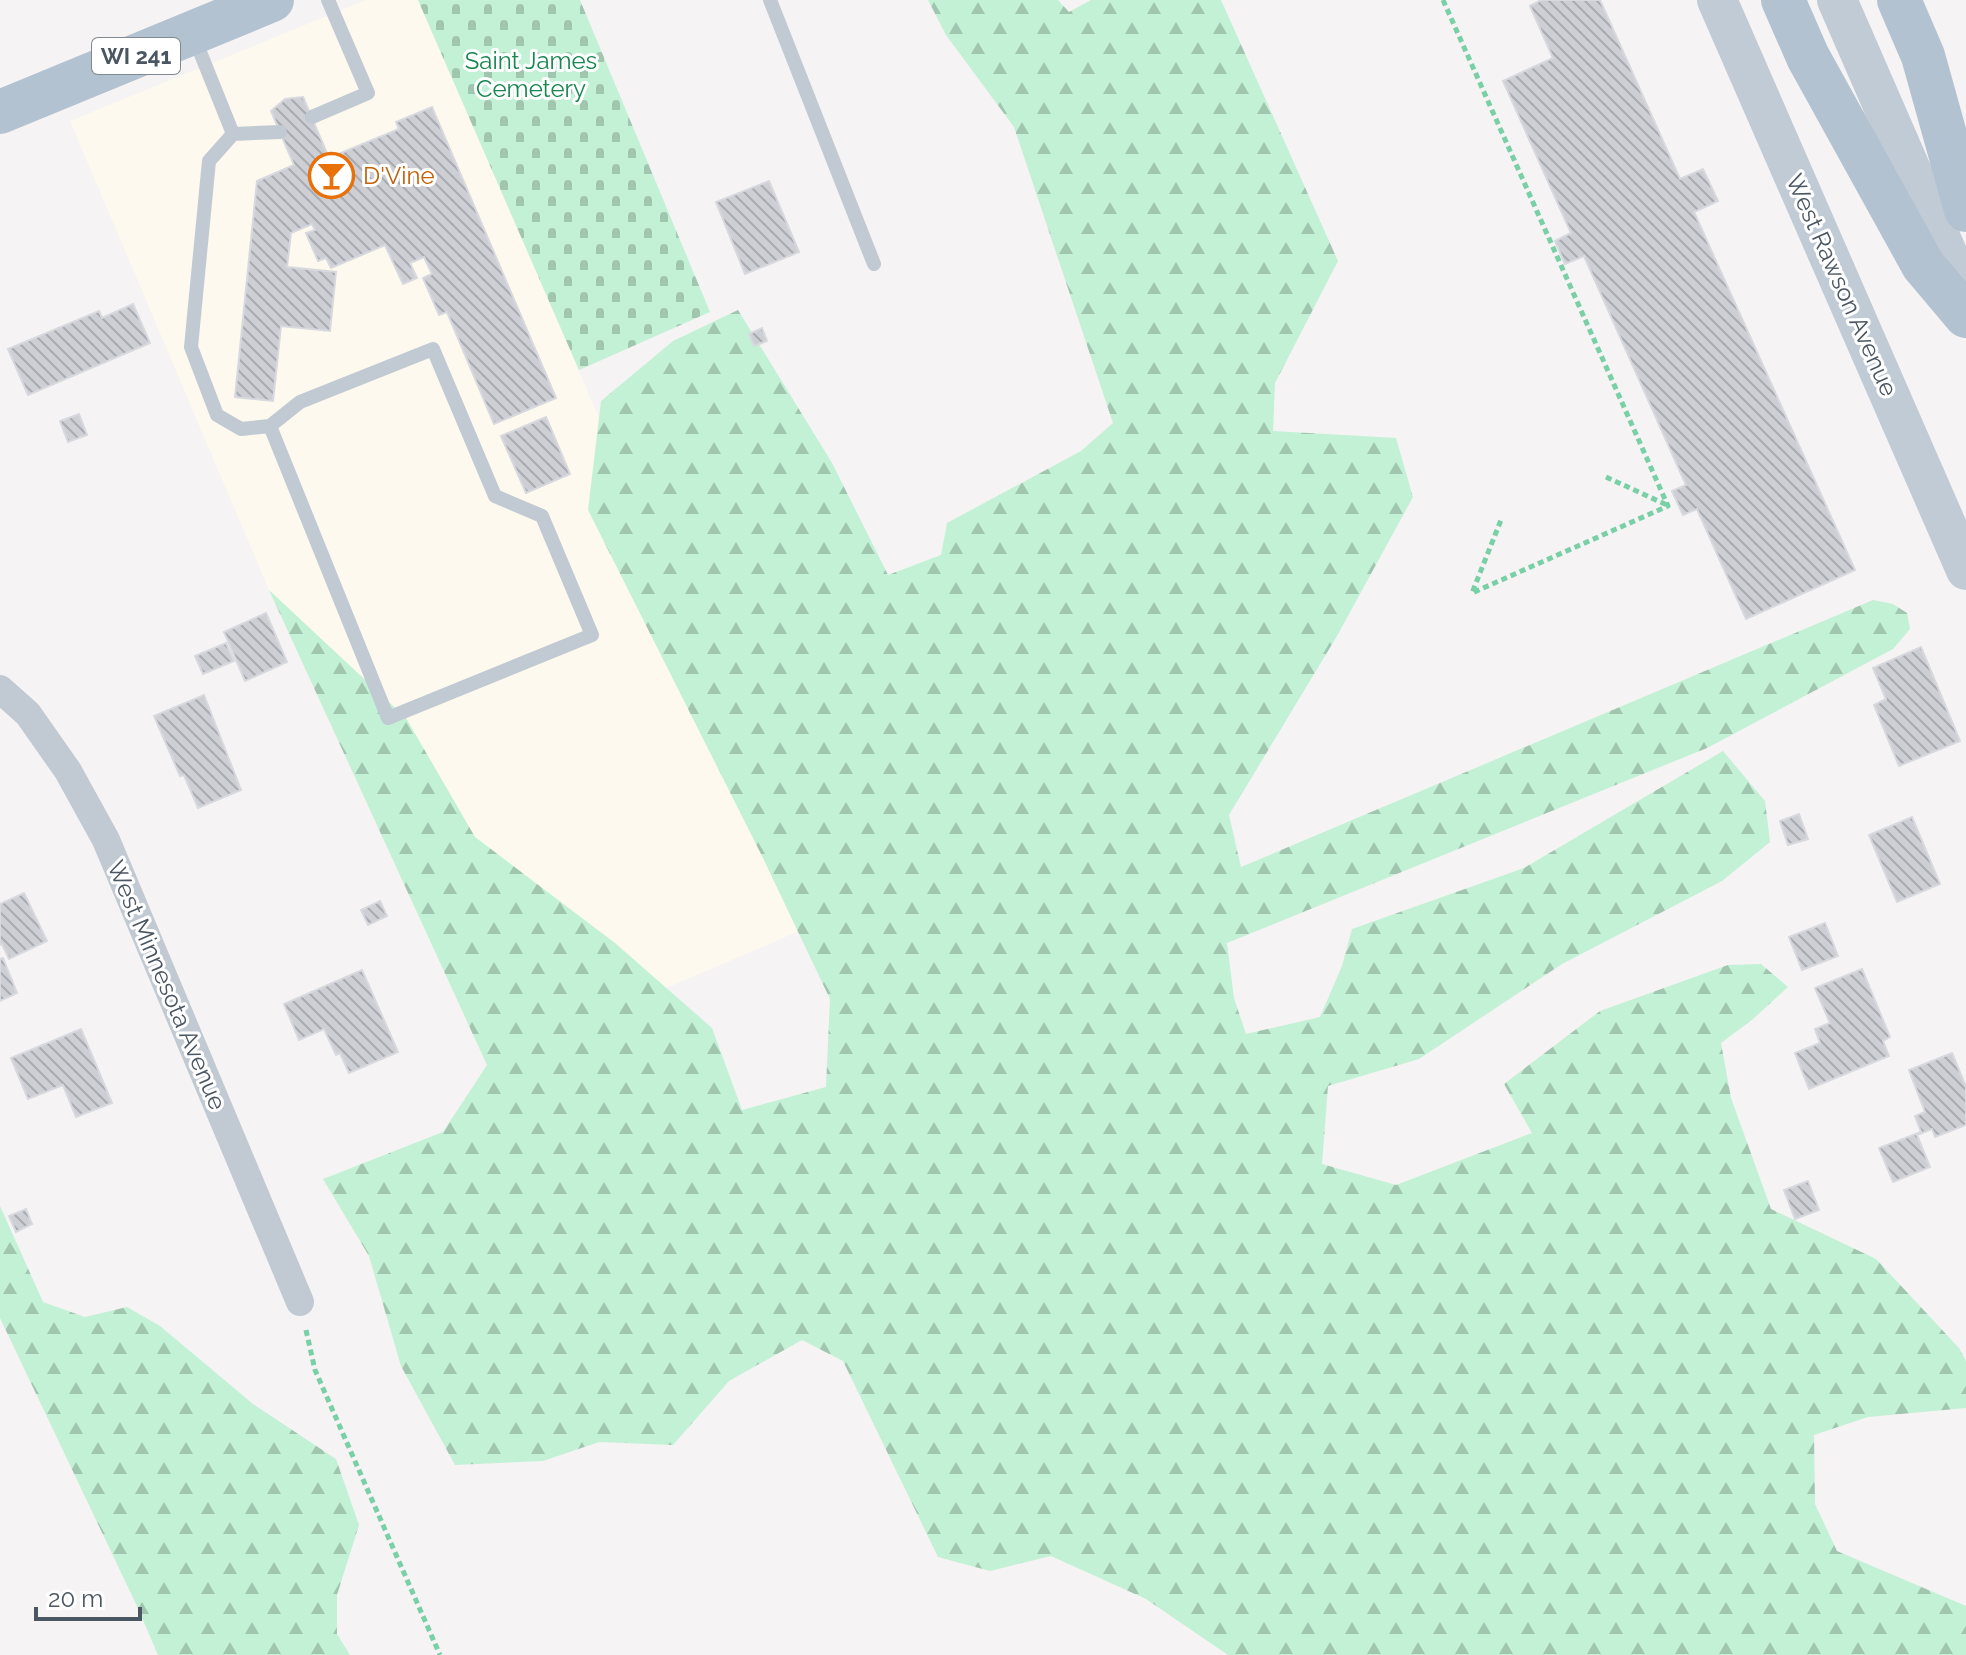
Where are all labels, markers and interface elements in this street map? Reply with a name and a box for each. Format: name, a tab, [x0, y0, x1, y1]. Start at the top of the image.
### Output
road number: WI 241	[92, 38, 180, 74]
park label: Saint James Cemetery	[465, 46, 597, 103]
bar icon: D'Vine	[308, 151, 356, 199]
place label: D'Vine	[363, 161, 435, 190]
street label: West Rawson Avenue	[1780, 169, 1904, 401]
street label: West Minnesota Avenue	[101, 856, 233, 1114]
scale bar	[36, 1571, 140, 1621]
text: 20 m	[48, 1584, 103, 1613]

